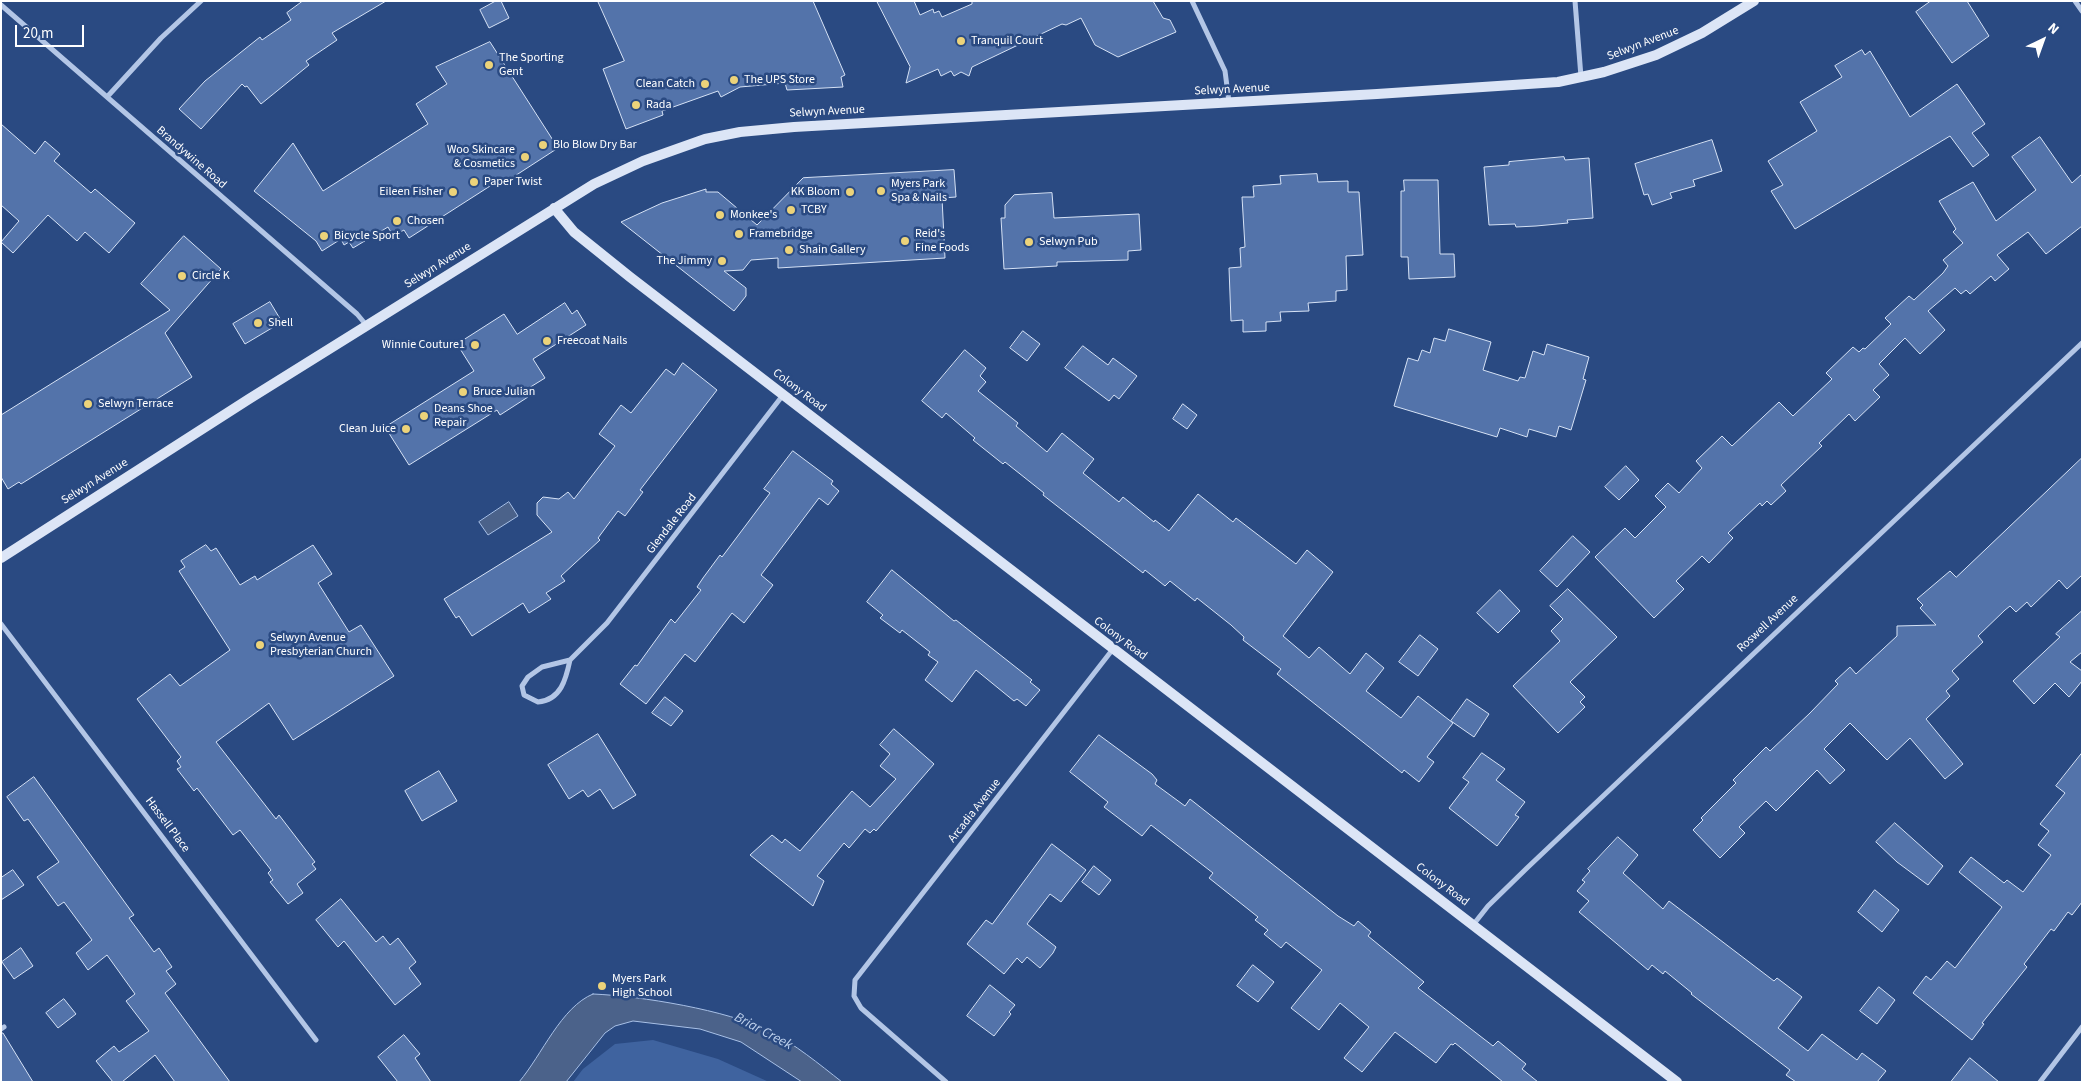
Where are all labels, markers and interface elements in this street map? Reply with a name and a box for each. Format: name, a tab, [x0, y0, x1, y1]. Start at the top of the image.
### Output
scale bar	[18, 15, 86, 47]
north arrow	[2018, 15, 2068, 65]
text: N	[2043, 18, 2063, 39]
text: 20 m	[23, 23, 53, 44]
street label: Selwyn Avenue	[1605, 24, 1681, 64]
place label: Tranquil Court	[971, 34, 1043, 48]
marker: Tranquil Court	[955, 35, 967, 47]
place label: The Sporting Gent	[499, 51, 564, 79]
marker: The Sporting Gent	[483, 59, 495, 71]
place label: The UPS Store	[744, 73, 815, 87]
marker: The UPS Store	[728, 74, 740, 86]
place label: Clean Catch	[636, 77, 695, 91]
marker: Clean Catch	[699, 78, 711, 90]
street label: Selwyn Avenue	[1194, 81, 1270, 99]
place label: Rada	[646, 98, 672, 112]
marker: Rada	[630, 99, 642, 111]
street label: Selwyn Avenue	[789, 103, 865, 121]
street label: Brandywine Road	[153, 124, 229, 192]
place label: Blo Blow Dry Bar	[553, 138, 637, 152]
marker: Blo Blow Dry Bar	[537, 139, 549, 151]
place label: Woo Skincare & Cosmetics	[447, 143, 515, 171]
marker: Woo Skincare & Cosmetics	[519, 151, 531, 163]
place label: Paper Twist	[484, 175, 542, 189]
marker: Paper Twist	[468, 176, 480, 188]
place label: Myers Park Spa & Nails	[891, 177, 947, 205]
place label: Eileen Fisher	[379, 185, 443, 199]
place label: KK Bloom	[791, 185, 840, 199]
marker: Myers Park Spa & Nails	[875, 185, 887, 197]
marker: Eileen Fisher	[447, 186, 459, 198]
marker: KK Bloom	[844, 186, 856, 198]
place label: TCBY	[801, 203, 827, 217]
marker: TCBY	[785, 204, 797, 216]
place label: Monkee's	[730, 208, 777, 222]
marker: Monkee's	[714, 209, 726, 221]
place label: Chosen	[407, 214, 444, 228]
marker: Chosen	[391, 215, 403, 227]
place label: Framebridge	[749, 227, 813, 241]
place label: Reid's Fine Foods	[915, 227, 969, 255]
marker: Framebridge	[733, 228, 745, 240]
place label: Bicycle Sport	[334, 229, 400, 243]
marker: Bicycle Sport	[318, 230, 330, 242]
marker: Reid's Fine Foods	[899, 235, 911, 247]
place label: Selwyn Pub	[1039, 235, 1098, 249]
marker: Selwyn Pub	[1023, 236, 1035, 248]
street label: Selwyn Avenue	[402, 240, 474, 292]
place label: Shain Gallery	[799, 243, 865, 257]
marker: Shain Gallery	[783, 244, 795, 256]
place label: The Jimmy	[656, 254, 712, 268]
marker: The Jimmy	[716, 255, 728, 267]
place label: Circle K	[192, 269, 230, 283]
marker: Circle K	[176, 270, 188, 282]
place label: Shell	[268, 316, 293, 330]
marker: Shell	[252, 317, 264, 329]
place label: Freecoat Nails	[557, 334, 627, 348]
marker: Freecoat Nails	[541, 335, 553, 347]
place label: Winnie Couture1	[382, 338, 465, 352]
marker: Winnie Couture1	[469, 339, 481, 351]
street label: Colony Road	[769, 366, 829, 416]
place label: Bruce Julian	[473, 385, 535, 399]
marker: Bruce Julian	[457, 386, 469, 398]
place label: Selwyn Terrace	[98, 397, 173, 411]
marker: Selwyn Terrace	[82, 398, 94, 410]
place label: Deans Shoe Repair	[434, 402, 493, 430]
marker: Deans Shoe Repair	[418, 410, 430, 422]
place label: Clean Juice	[339, 422, 396, 436]
marker: Clean Juice	[400, 423, 412, 435]
street label: Selwyn Avenue	[59, 456, 131, 508]
street label: Glendale Road	[644, 491, 700, 557]
street label: Roswell Avenue	[1734, 592, 1802, 656]
street label: Colony Road	[1090, 614, 1150, 664]
place label: Selwyn Avenue Presbyterian Church	[270, 631, 372, 659]
marker: Selwyn Avenue Presbyterian Church	[254, 639, 266, 651]
street label: Arcadia Avenue	[946, 776, 1004, 846]
street label: Hassell Place	[142, 795, 192, 855]
street label: Colony Road	[1412, 860, 1472, 910]
place label: Myers Park High School	[612, 972, 672, 1000]
marker: Myers Park High School	[596, 980, 608, 992]
water label: Briar Creek	[731, 1010, 795, 1054]

